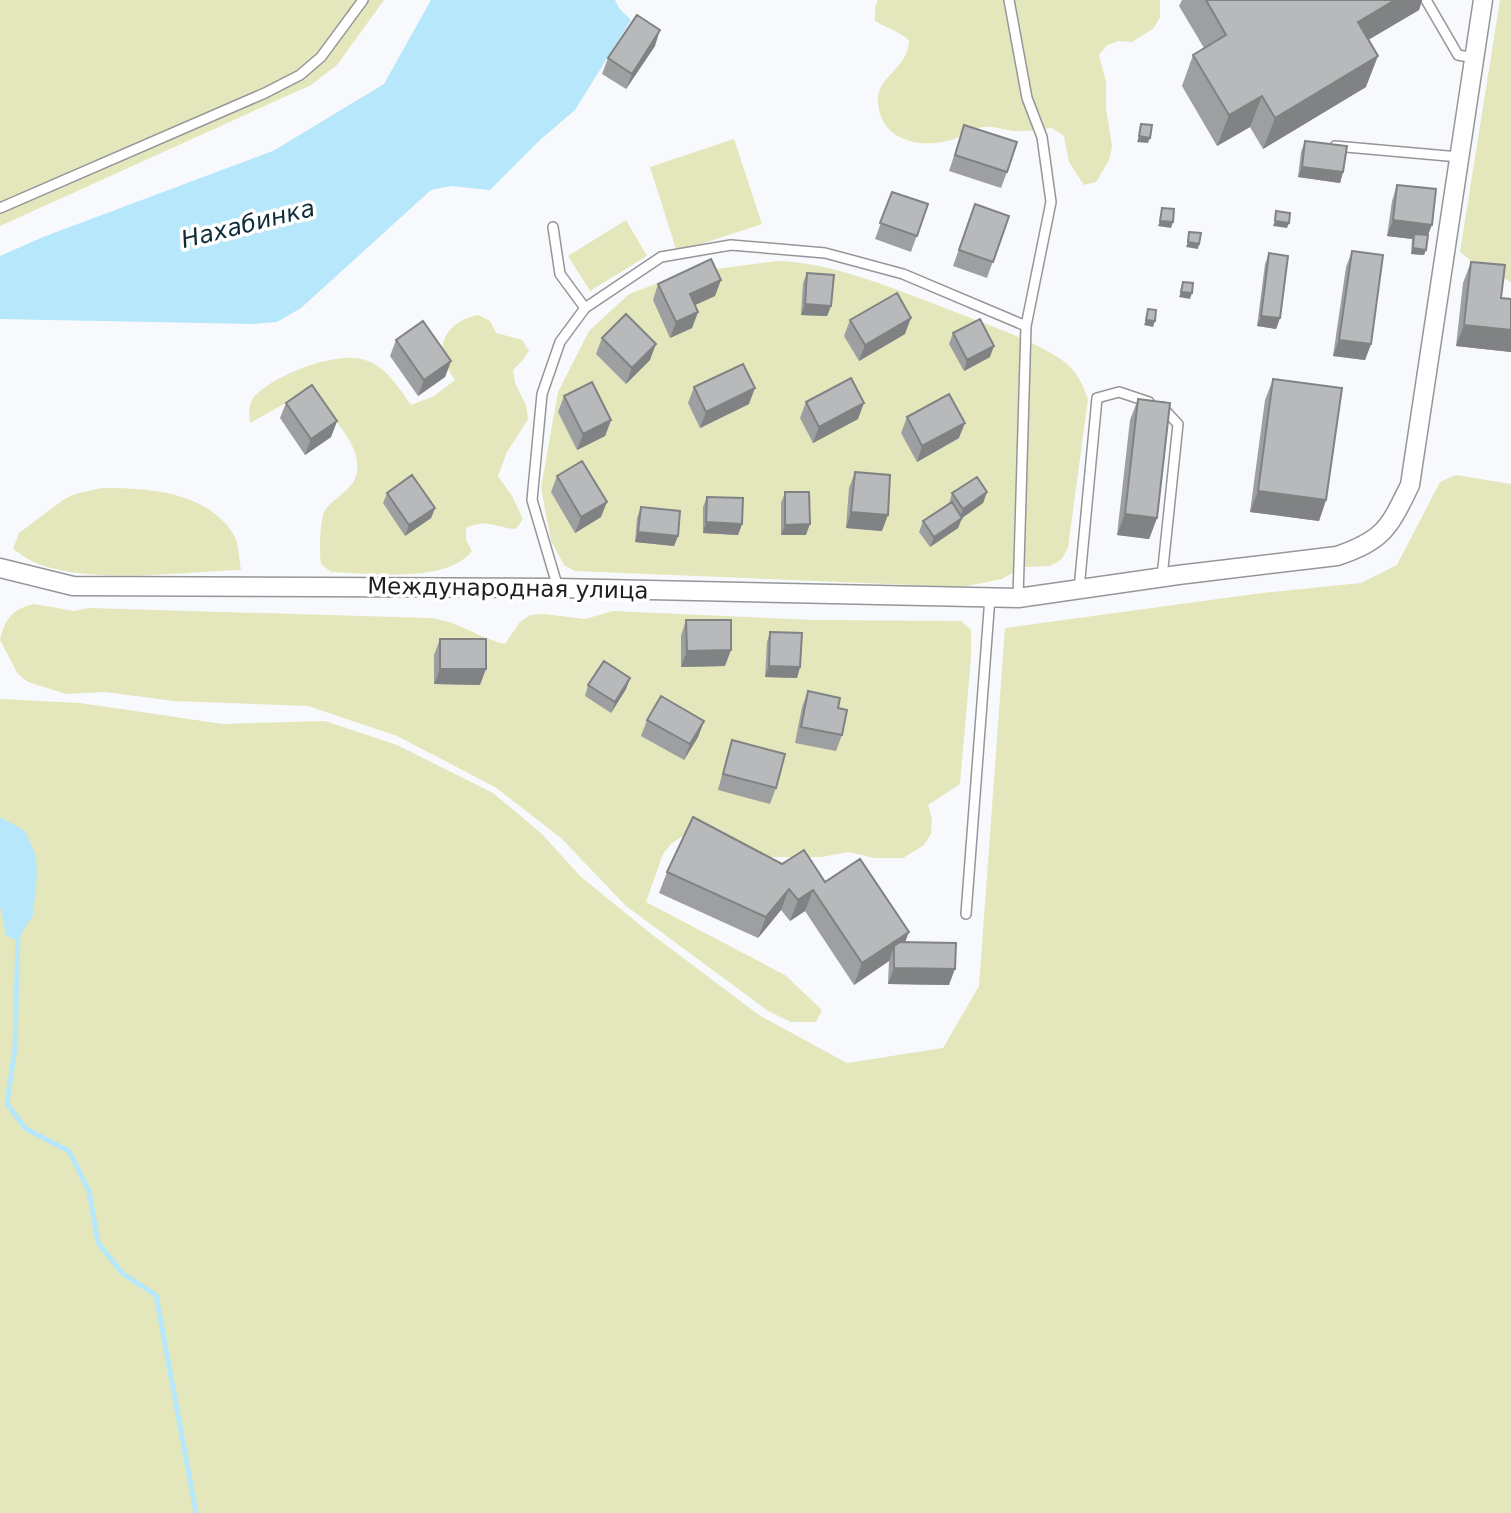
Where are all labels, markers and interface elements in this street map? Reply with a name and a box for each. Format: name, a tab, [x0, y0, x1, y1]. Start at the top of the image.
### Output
water label: Нахабинка	[178, 194, 318, 254]
street label: Международная улица	[367, 573, 649, 603]

